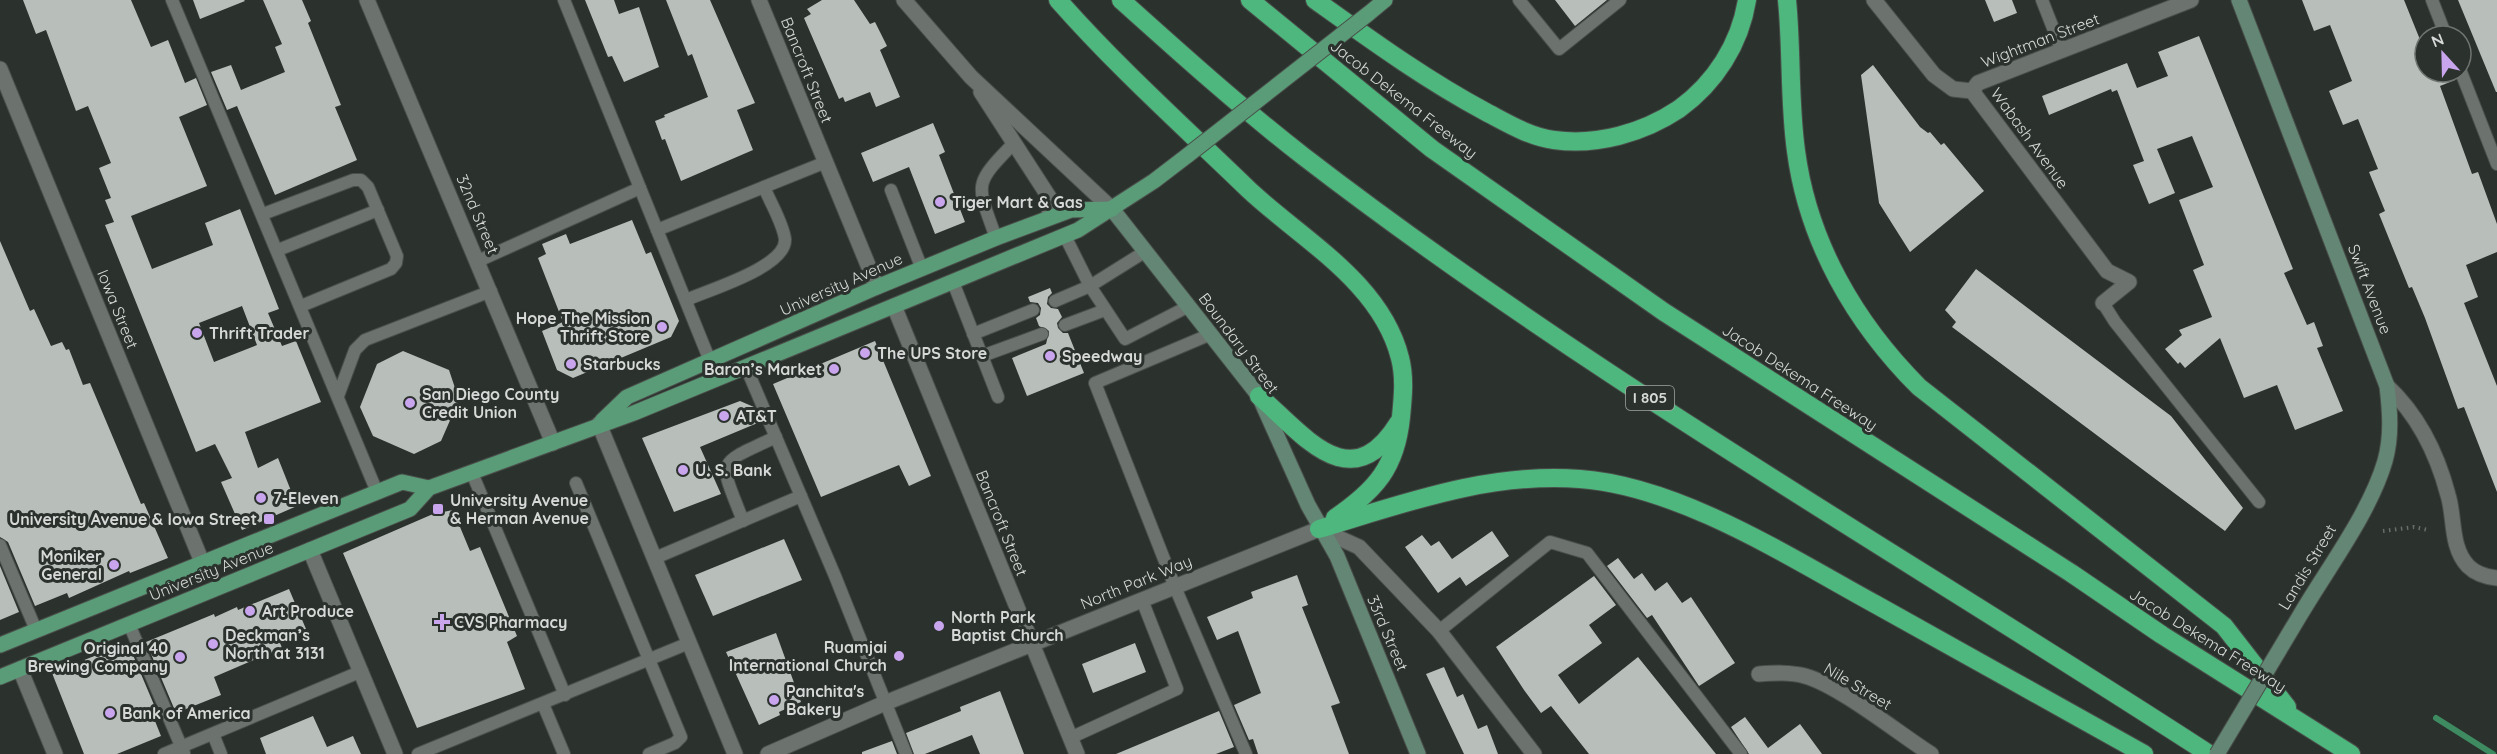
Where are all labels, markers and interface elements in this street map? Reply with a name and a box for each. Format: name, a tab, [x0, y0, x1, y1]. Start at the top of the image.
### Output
street label: Wightman Street	[1978, 8, 2102, 72]
street label: Bancroft Street	[777, 14, 837, 126]
north arrow	[2413, 24, 2473, 84]
text: N	[2428, 29, 2447, 52]
street label: Jacob Dekema Freeway	[1326, 35, 1482, 163]
street label: Wabash Avenue	[1987, 84, 2073, 192]
street label: 32nd Street	[452, 171, 504, 257]
place label: Tiger Mart & Gas	[952, 192, 1083, 212]
marker: Tiger Mart & Gas	[933, 195, 947, 209]
street label: Swift Avenue	[2344, 241, 2396, 337]
street label: University Avenue	[777, 248, 905, 320]
street label: Iowa Street	[93, 267, 143, 351]
street label: Boundary Street	[1195, 289, 1283, 397]
place label: Hope The Mission Thrift Store	[516, 308, 650, 346]
street label: Jacob Dekema Freeway	[1719, 319, 1881, 435]
marker: Hope The Mission Thrift Store	[655, 320, 669, 334]
place label: Thrift Trader	[209, 323, 310, 343]
marker: Thrift Trader	[190, 326, 204, 340]
place label: The UPS Store	[877, 343, 987, 363]
marker: The UPS Store	[858, 346, 872, 360]
place label: Speedway	[1062, 346, 1142, 366]
marker: Speedway	[1043, 349, 1057, 363]
place label: Starbucks	[583, 354, 661, 374]
marker: Starbucks	[564, 357, 578, 371]
place label: Baron’s Market	[704, 359, 822, 379]
marker: Baron’s Market	[827, 362, 841, 376]
place label: San Diego County Credit Union	[422, 384, 559, 422]
road number: I 805	[1626, 386, 1674, 410]
marker: San Diego County Credit Union	[403, 396, 417, 410]
place label: AT&T	[736, 406, 777, 426]
marker: AT&T	[717, 409, 731, 423]
place label: U. S. Bank	[695, 460, 772, 480]
marker: U. S. Bank	[676, 463, 690, 477]
street label: Bancroft Street	[972, 467, 1032, 579]
place label: 7-Eleven	[273, 488, 339, 508]
place label: University Avenue & Herman Avenue	[450, 490, 589, 528]
marker: 7-Eleven	[254, 491, 268, 505]
marker: University Avenue & Herman Avenue	[431, 502, 445, 516]
place label: University Avenue & Iowa Street	[9, 509, 257, 529]
marker: University Avenue & Iowa Street	[262, 512, 276, 526]
street label: Landis Street	[2274, 521, 2340, 613]
street label: University Avenue	[146, 537, 276, 605]
place label: Moniker General	[40, 546, 102, 584]
street label: North Park Way	[1077, 550, 1195, 614]
marker: Moniker General	[107, 558, 121, 572]
street label: Jacob Dekema Freeway	[2126, 584, 2290, 696]
street label: 33rd Street	[1363, 592, 1413, 674]
place label: Art Produce	[262, 601, 354, 621]
marker: Art Produce	[243, 604, 257, 618]
place label: North Park Baptist Church	[951, 607, 1064, 645]
place label: CVS Pharmacy	[454, 612, 567, 632]
marker: CVS Pharmacy	[435, 615, 449, 629]
marker: North Park Baptist Church	[932, 619, 946, 633]
place label: Deckman’s North at 3131	[225, 625, 325, 663]
marker: Deckman’s North at 3131	[206, 637, 220, 651]
place label: Ruamjai International Church	[729, 637, 887, 675]
place label: Original 40 Brewing Company	[27, 638, 168, 676]
marker: Ruamjai International Church	[892, 649, 906, 663]
marker: Original 40 Brewing Company	[173, 650, 187, 664]
street label: Nile Street	[1820, 658, 1896, 714]
place label: Panchita's Bakery	[786, 681, 865, 719]
marker: Panchita's Bakery	[767, 693, 781, 707]
place label: Bank of America	[122, 703, 251, 723]
marker: Bank of America	[103, 706, 117, 720]

